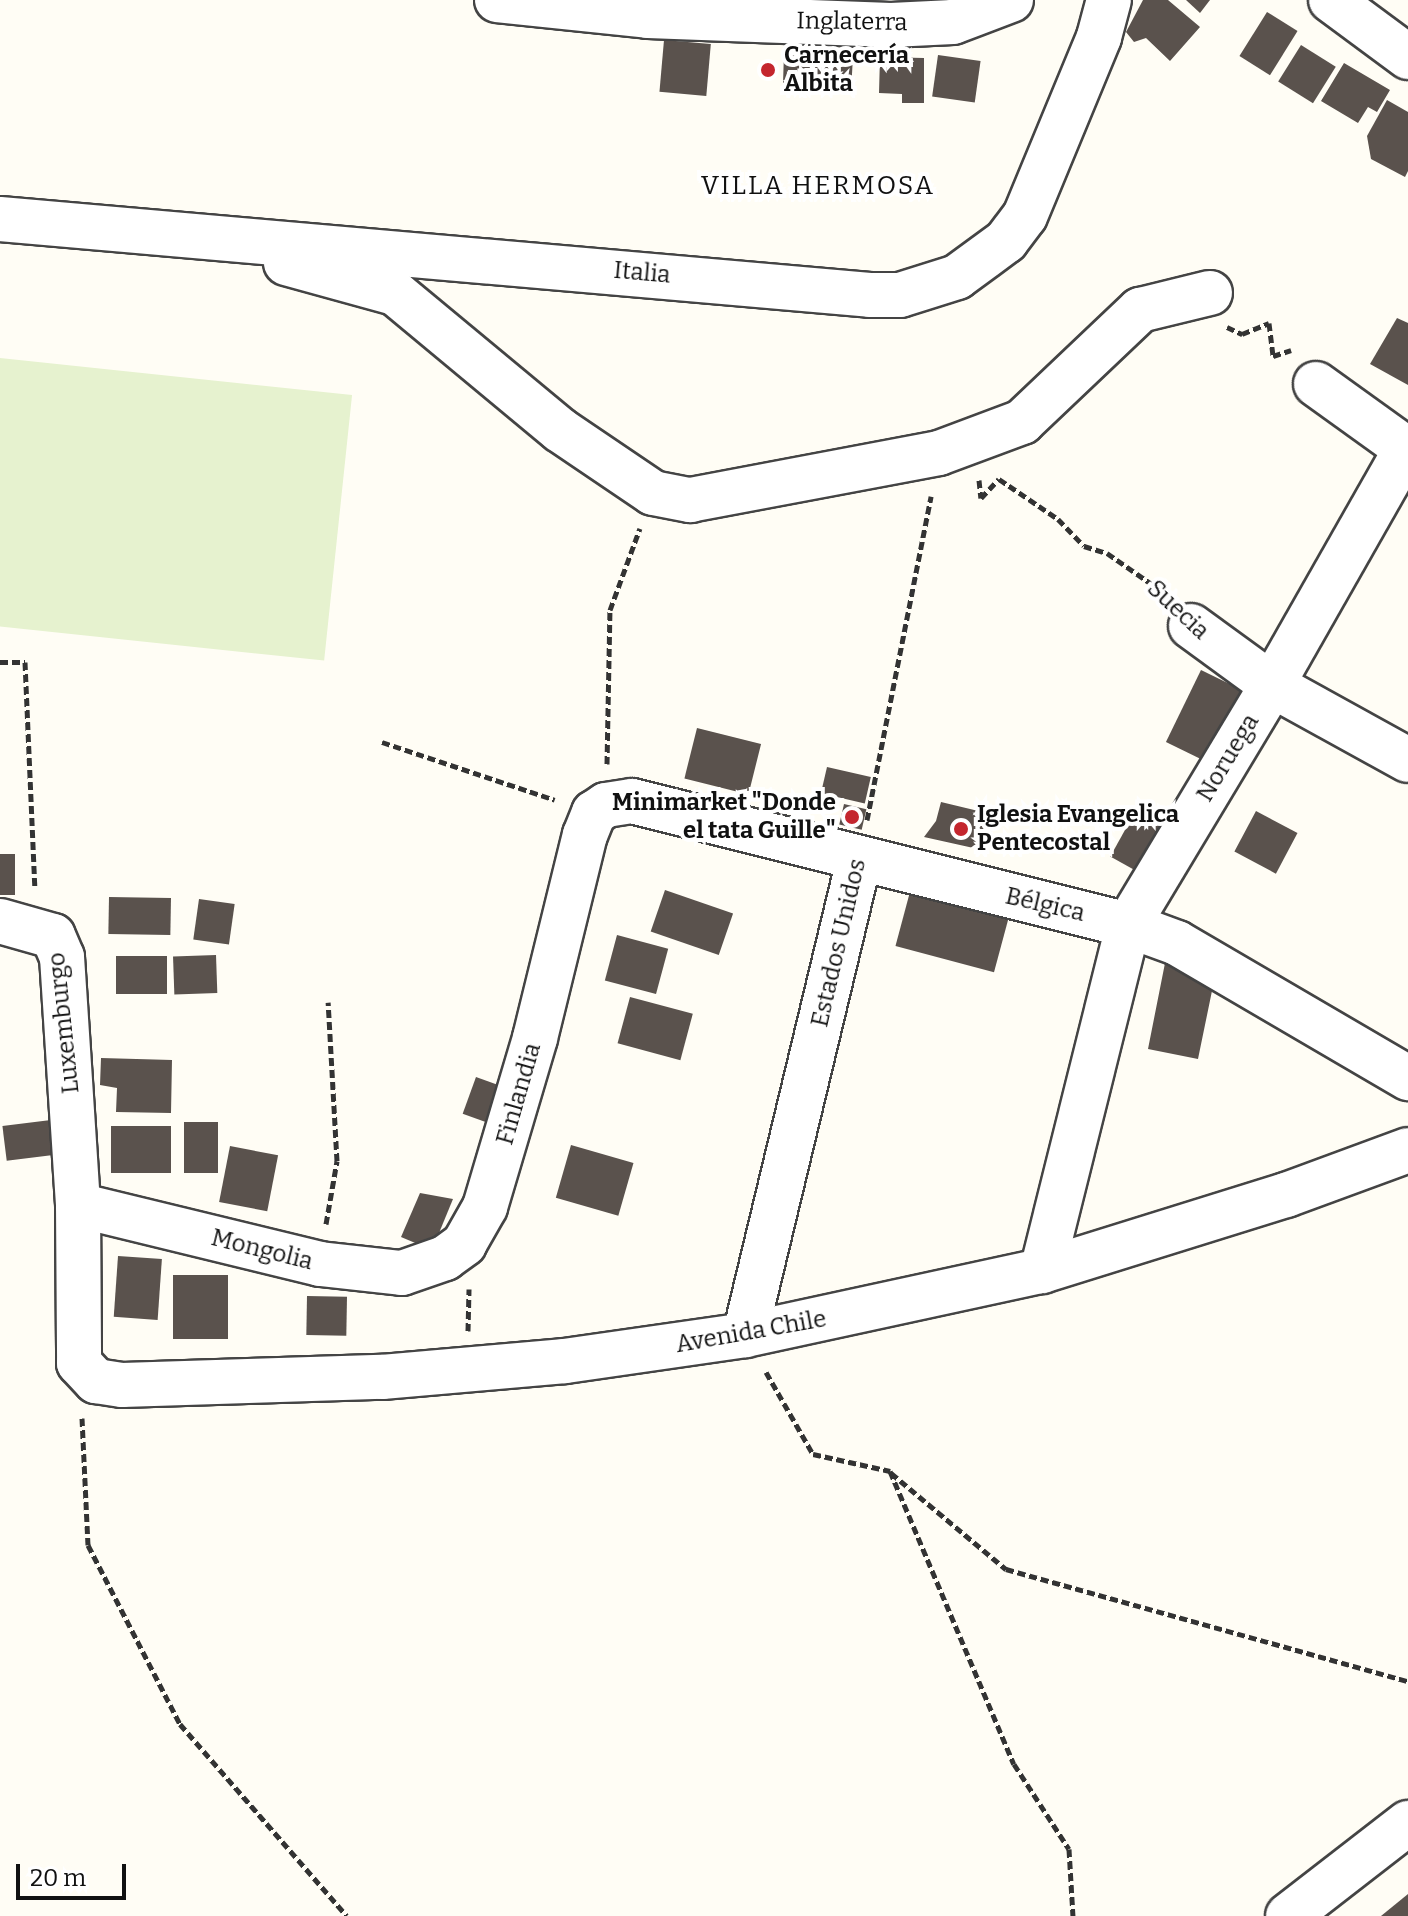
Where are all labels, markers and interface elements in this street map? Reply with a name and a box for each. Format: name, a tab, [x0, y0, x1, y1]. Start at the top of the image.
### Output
street label: Inglaterra	[796, 7, 908, 37]
place label: Carnecería Albita	[784, 42, 909, 98]
marker: Carnecería Albita	[759, 61, 777, 79]
district label: VILLA HERMOSA	[701, 170, 935, 202]
street label: Italia	[612, 256, 672, 290]
street label: Suecia	[1141, 574, 1215, 646]
street label: Noruega	[1191, 709, 1265, 807]
place label: Minimarket "Donde el tata Guille"	[612, 789, 836, 845]
place label: Iglesia Evangelica Pentecostal	[977, 801, 1179, 857]
marker: Minimarket "Donde el tata Guille"	[843, 808, 861, 826]
marker: Iglesia Evangelica Pentecostal	[952, 820, 970, 838]
street label: Estados Unidos	[806, 856, 872, 1030]
street label: Bélgica	[1003, 882, 1087, 928]
street label: Luxemburgo	[42, 951, 86, 1095]
street label: Finlandia	[491, 1040, 547, 1148]
street label: Mongolia	[208, 1223, 316, 1277]
street label: Avenida Chile	[674, 1305, 828, 1359]
scale bar	[20, 1848, 130, 1898]
text: 20 m	[30, 1864, 86, 1892]

